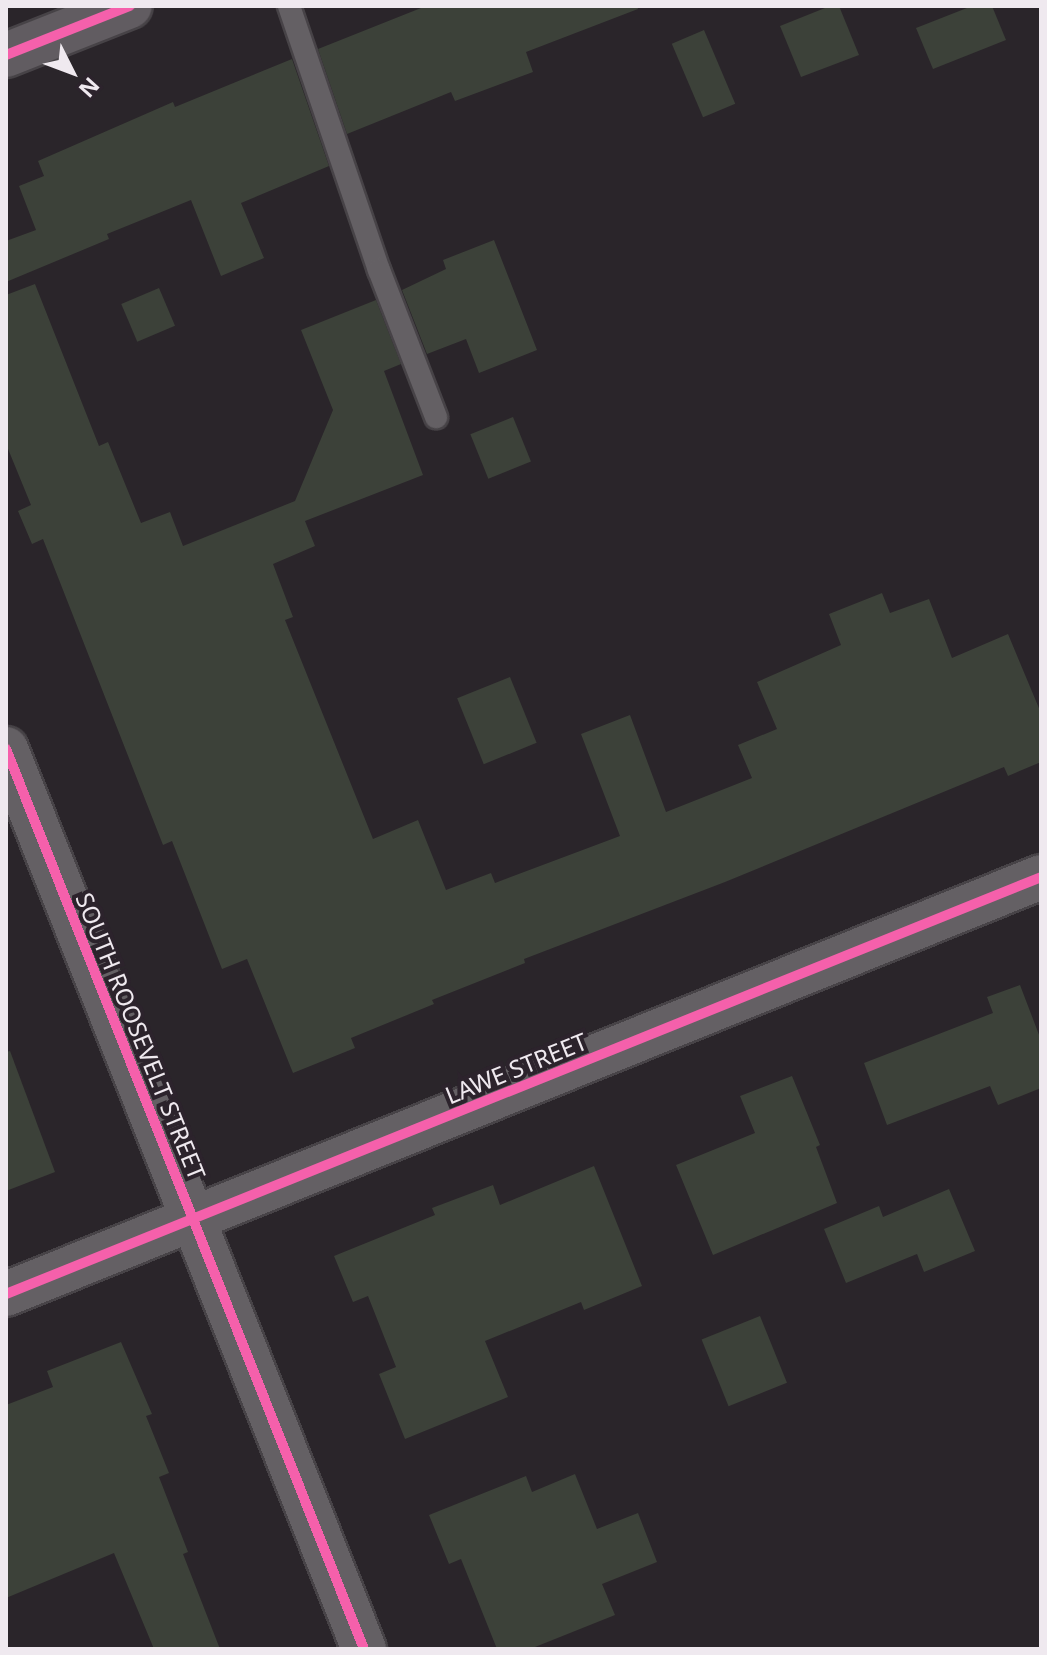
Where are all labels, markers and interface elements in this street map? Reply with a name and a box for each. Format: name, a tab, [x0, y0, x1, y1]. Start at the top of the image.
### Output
north arrow	[32, 32, 112, 112]
text: N	[73, 71, 107, 105]
street label: SOUTH ROOSEVELT STREET	[70, 888, 212, 1184]
street label: LAWE STREET	[441, 1026, 591, 1110]

